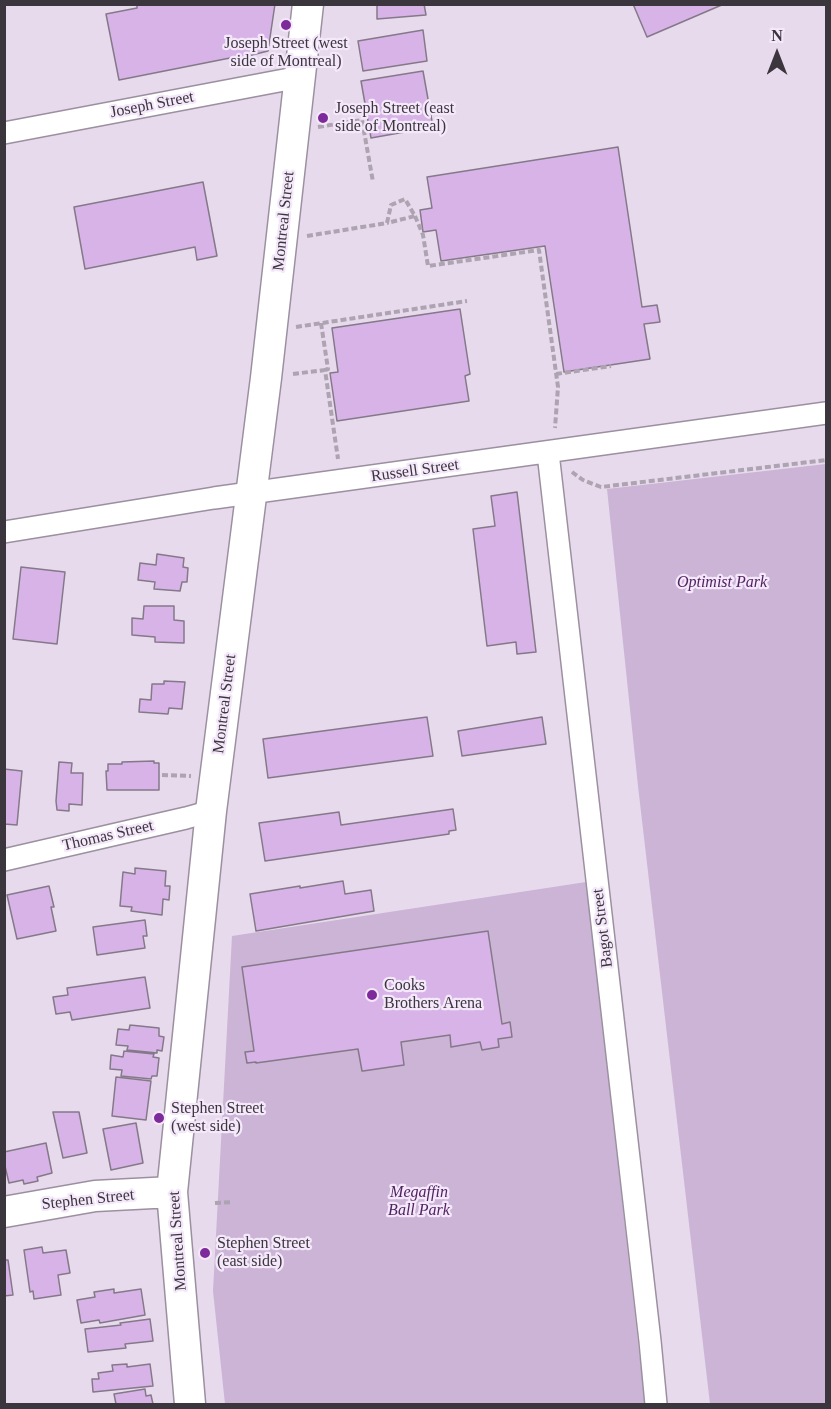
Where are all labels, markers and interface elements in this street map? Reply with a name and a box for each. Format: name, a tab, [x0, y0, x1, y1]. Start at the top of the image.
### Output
marker: Joseph Street (west side of Montreal)	[279, 18, 293, 32]
north arrow	[747, 24, 807, 84]
text: N	[771, 27, 783, 44]
place label: Joseph Street (west side of Montreal)	[224, 34, 348, 72]
street label: Joseph Street	[109, 87, 195, 123]
place label: Joseph Street (east side of Montreal)	[335, 99, 454, 137]
marker: Joseph Street (east side of Montreal)	[316, 111, 330, 125]
street label: Montreal Street	[269, 170, 299, 272]
street label: Russell Street	[370, 455, 460, 487]
park label: Optimist Park	[677, 573, 767, 593]
street label: Montreal Street	[209, 653, 241, 755]
street label: Thomas Street	[61, 816, 155, 856]
street label: Bagot Street	[589, 887, 617, 969]
place label: Cooks Brothers Arena	[384, 976, 482, 1014]
marker: Cooks Brothers Arena	[365, 988, 379, 1002]
place label: Stephen Street (west side)	[171, 1099, 264, 1137]
marker: Stephen Street (west side)	[152, 1111, 166, 1125]
park label: Megaffin Ball Park	[388, 1183, 450, 1221]
street label: Stephen Street	[41, 1186, 135, 1214]
street label: Montreal Street	[165, 1190, 191, 1292]
place label: Stephen Street (east side)	[217, 1234, 310, 1272]
marker: Stephen Street (east side)	[198, 1246, 212, 1260]

